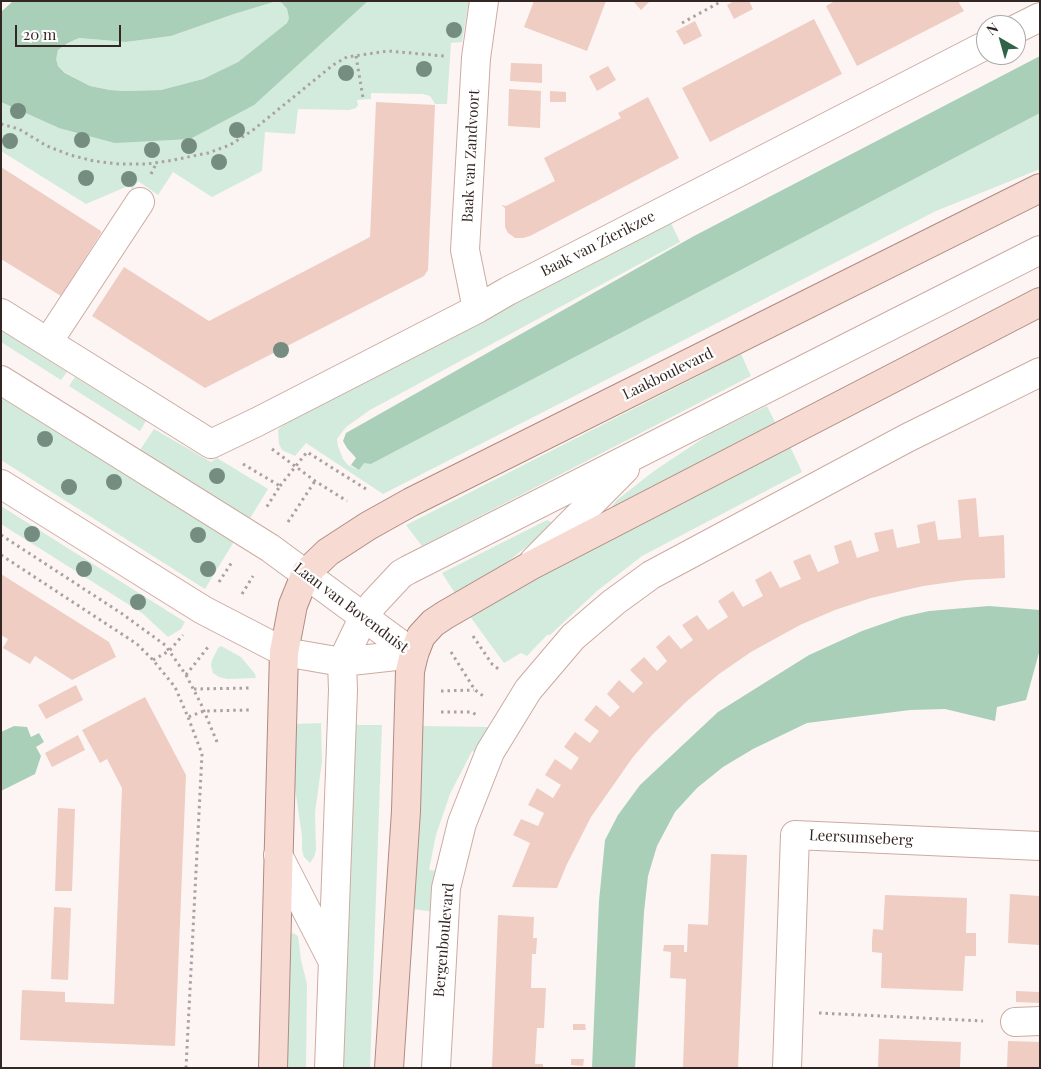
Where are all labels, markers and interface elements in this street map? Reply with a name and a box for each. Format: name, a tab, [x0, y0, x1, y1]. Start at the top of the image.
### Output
scale bar	[18, 15, 124, 47]
north arrow	[976, 15, 1026, 65]
text: N	[982, 18, 1002, 39]
text: 20 m	[23, 24, 56, 44]
street label: Baak van Zandvoort	[459, 89, 483, 223]
street label: Baak van Zierikzee	[538, 207, 658, 281]
street label: Laakboulevard	[620, 344, 716, 404]
street label: Laan van Bovenduist	[290, 559, 412, 657]
street label: Leersumseberg	[808, 826, 914, 850]
street label: Bergenboulevard	[430, 882, 458, 998]

